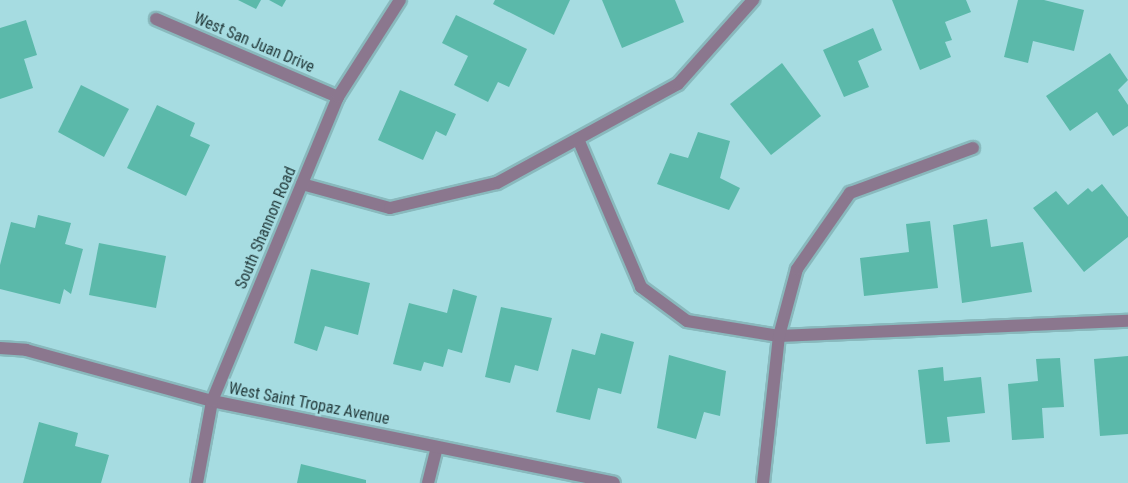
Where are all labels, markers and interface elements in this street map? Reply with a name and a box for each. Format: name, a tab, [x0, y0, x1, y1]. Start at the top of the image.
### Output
street label: West San Juan Drive	[191, 9, 317, 77]
street label: South Shannon Road	[232, 164, 300, 292]
street label: West Saint Tropaz Avenue	[227, 379, 391, 429]

